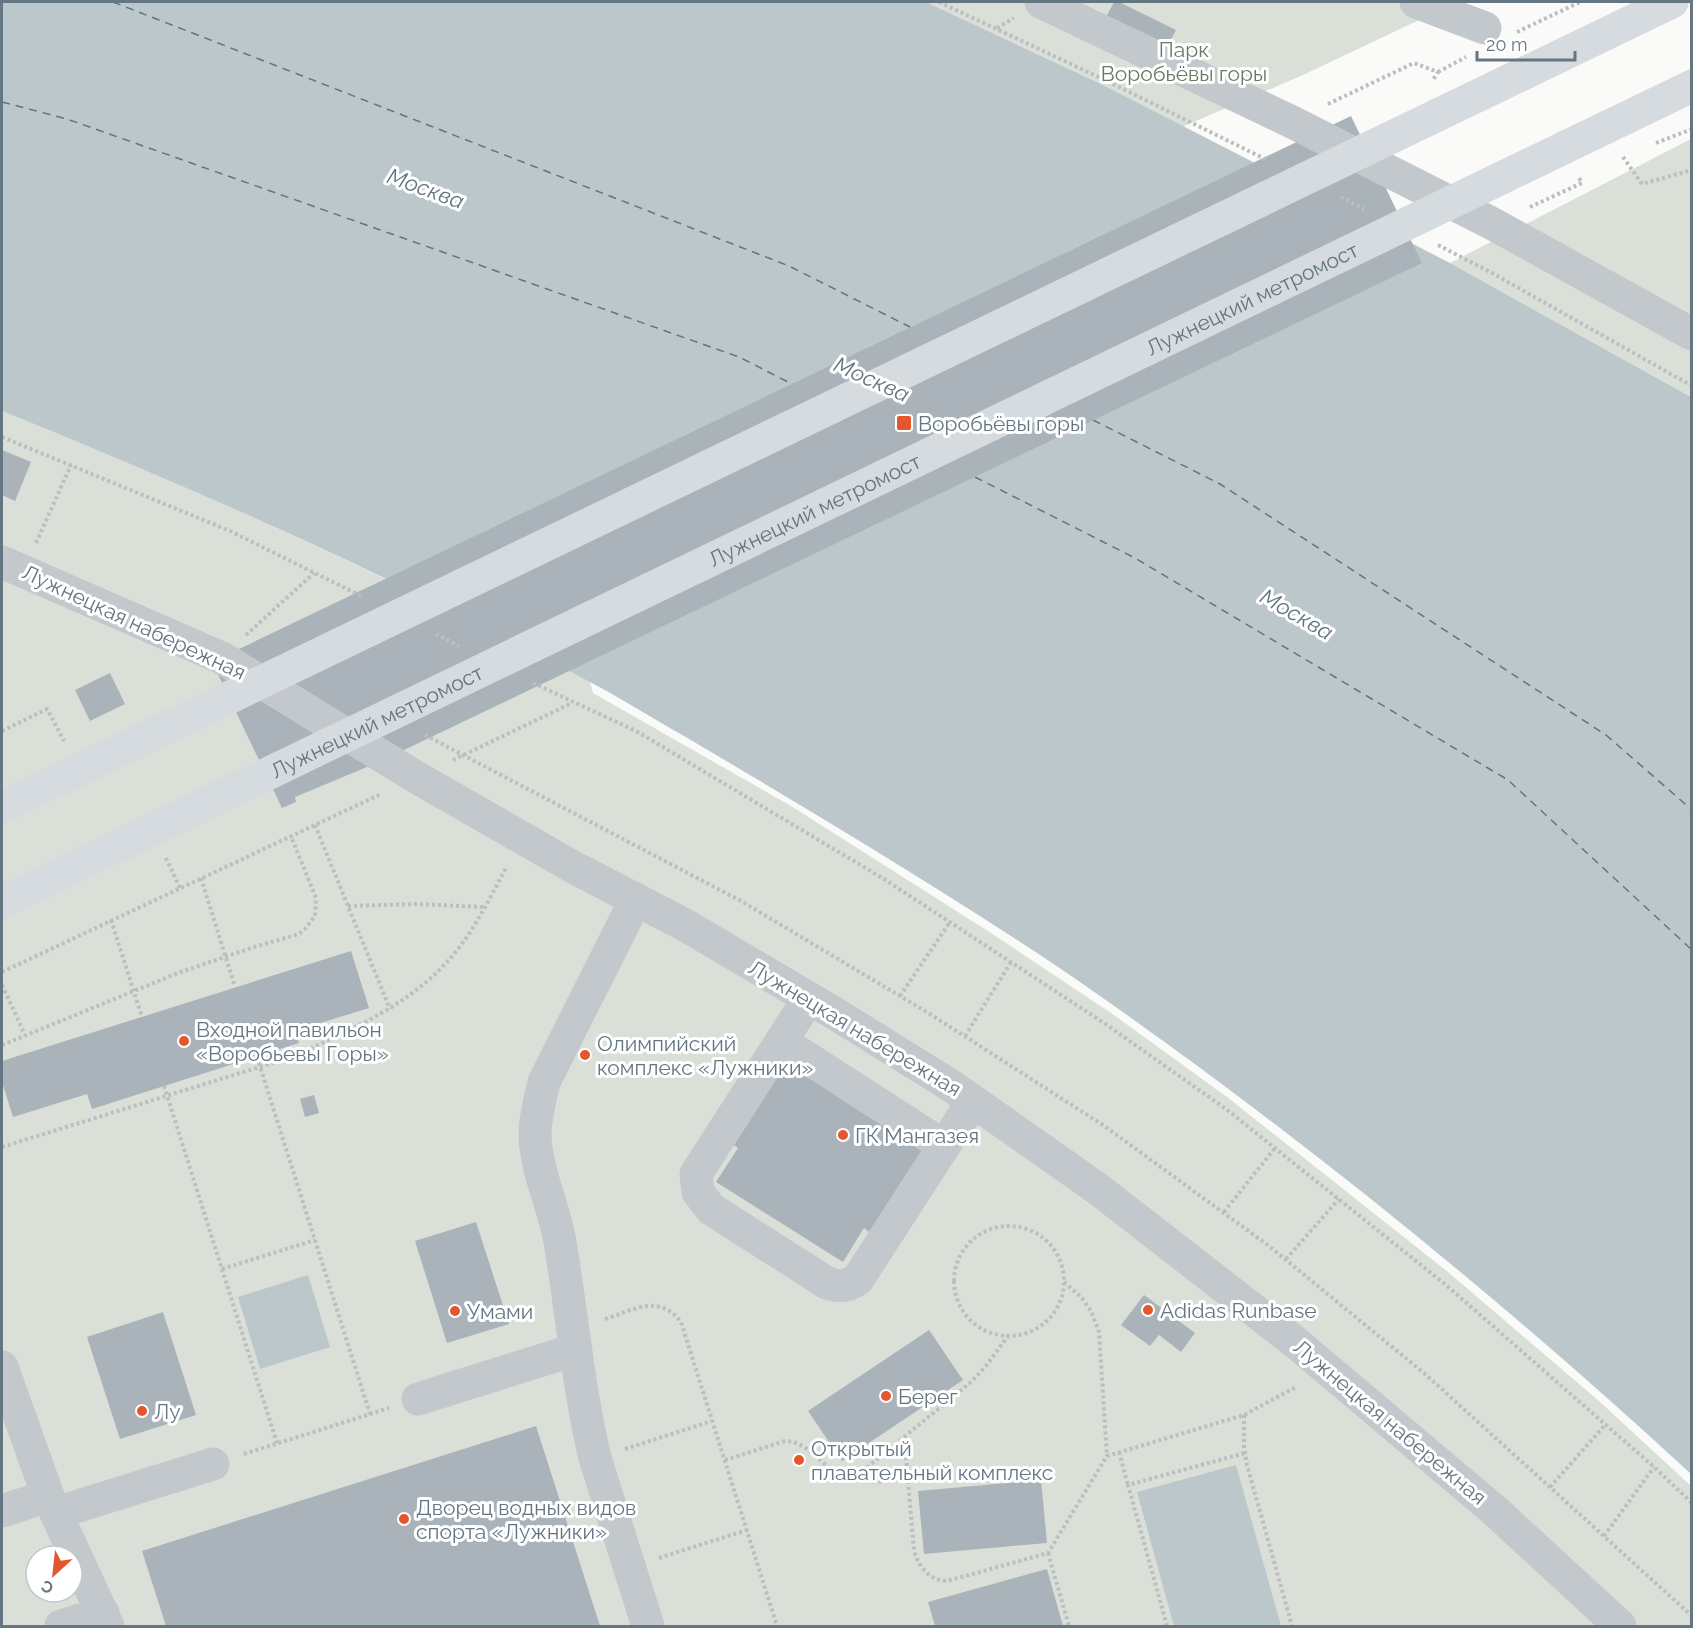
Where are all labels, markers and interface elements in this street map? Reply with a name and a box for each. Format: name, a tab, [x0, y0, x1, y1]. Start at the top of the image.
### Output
scale bar	[1477, 24, 1574, 62]
text: 20 m	[1486, 34, 1528, 55]
park label: Парк Воробьёвы горы	[1101, 37, 1267, 86]
water label: Москва	[384, 162, 468, 214]
street label: Лужнецкий метромост	[1142, 237, 1362, 360]
water label: Москва	[830, 351, 914, 407]
place label: Воробьёвы горы	[918, 411, 1084, 436]
marker: Воробьёвы горы	[895, 414, 913, 432]
street label: Лужнецкий метромост	[704, 448, 924, 572]
street label: Лужнецкая набережная	[18, 559, 250, 685]
water label: Москва	[1256, 583, 1338, 645]
street label: Лужнецкий метромост	[266, 659, 487, 783]
street label: Лужнецкая набережная	[744, 955, 966, 1101]
place label: Входной павильон «Воробьевы Горы»	[196, 1017, 389, 1066]
place label: Олимпийский комплекс «Лужники»	[597, 1031, 813, 1080]
marker: Входной павильон «Воробьевы Горы»	[177, 1034, 191, 1048]
marker: Олимпийский комплекс «Лужники»	[578, 1048, 592, 1062]
place label: ГК Мангазея	[855, 1123, 979, 1148]
marker: ГК Мангазея	[836, 1128, 850, 1142]
place label: Adidas Runbase	[1160, 1298, 1317, 1323]
place label: Умами	[467, 1299, 533, 1324]
marker: Adidas Runbase	[1141, 1303, 1155, 1317]
marker: Умами	[448, 1304, 462, 1318]
street label: Лужнецкая набережная	[1289, 1334, 1491, 1510]
place label: Берег	[898, 1384, 958, 1409]
marker: Берег	[879, 1389, 893, 1403]
place label: Лу	[154, 1399, 181, 1424]
marker: Лу	[135, 1404, 149, 1418]
place label: Открытый плавательный комплекс	[811, 1436, 1053, 1485]
marker: Открытый плавательный комплекс	[792, 1453, 806, 1467]
place label: Дворец водных видов спорта «Лужники»	[416, 1495, 636, 1544]
marker: Дворец водных видов спорта «Лужники»	[397, 1512, 411, 1526]
north arrow	[24, 1544, 84, 1604]
text: С	[38, 1576, 57, 1598]

